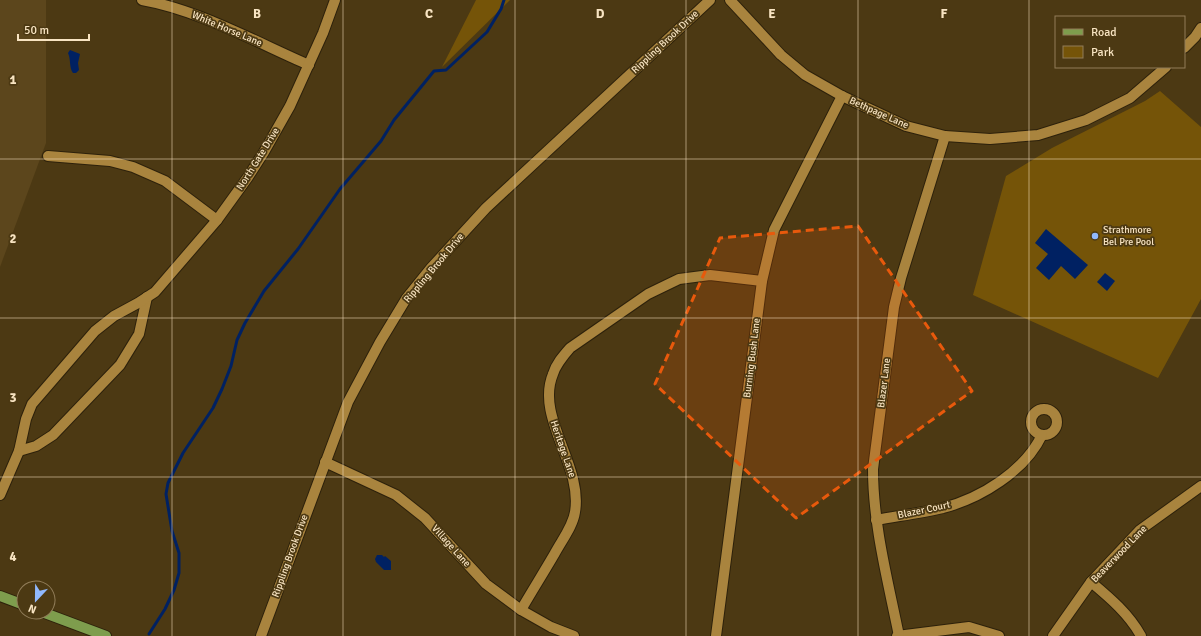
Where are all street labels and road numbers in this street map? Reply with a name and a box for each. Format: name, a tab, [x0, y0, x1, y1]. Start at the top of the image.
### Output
street label: Rippling Brook Drive	[629, 8, 701, 76]
street label: White Horse Lane	[190, 9, 264, 49]
street label: Bethpage Lane	[848, 95, 910, 131]
street label: North Gate Drive	[234, 126, 282, 192]
street label: Rippling Brook Drive	[401, 231, 467, 305]
street label: Burning Bush Lane	[741, 317, 763, 399]
street label: Blazer Lane	[875, 357, 893, 409]
street label: Heritage Lane	[548, 419, 578, 479]
street label: Blazer Court	[897, 498, 952, 521]
street label: Rippling Brook Drive	[269, 513, 311, 599]
street label: Village Lane	[429, 523, 473, 569]
street label: Beaverwood Lane	[1089, 523, 1149, 585]

